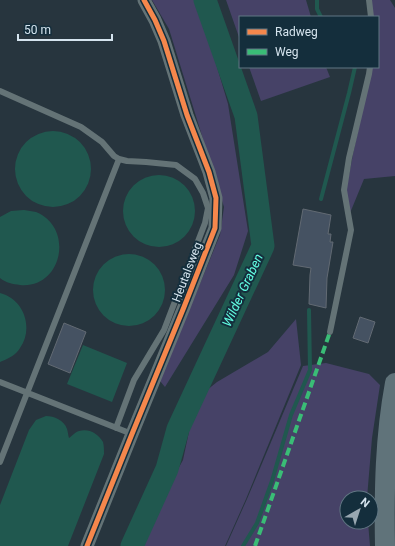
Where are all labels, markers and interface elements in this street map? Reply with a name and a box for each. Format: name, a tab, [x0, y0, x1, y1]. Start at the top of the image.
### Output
scale bar	[18, 16, 112, 42]
legend	[239, 16, 379, 68]
text: 50 m	[24, 23, 51, 37]
text: Radweg	[275, 25, 318, 39]
text: Weg	[275, 45, 299, 59]
street label: Heutalsweg	[169, 240, 205, 304]
water label: Wilder Graben	[219, 251, 266, 329]
north arrow	[339, 490, 379, 530]
text: N	[358, 495, 372, 510]

